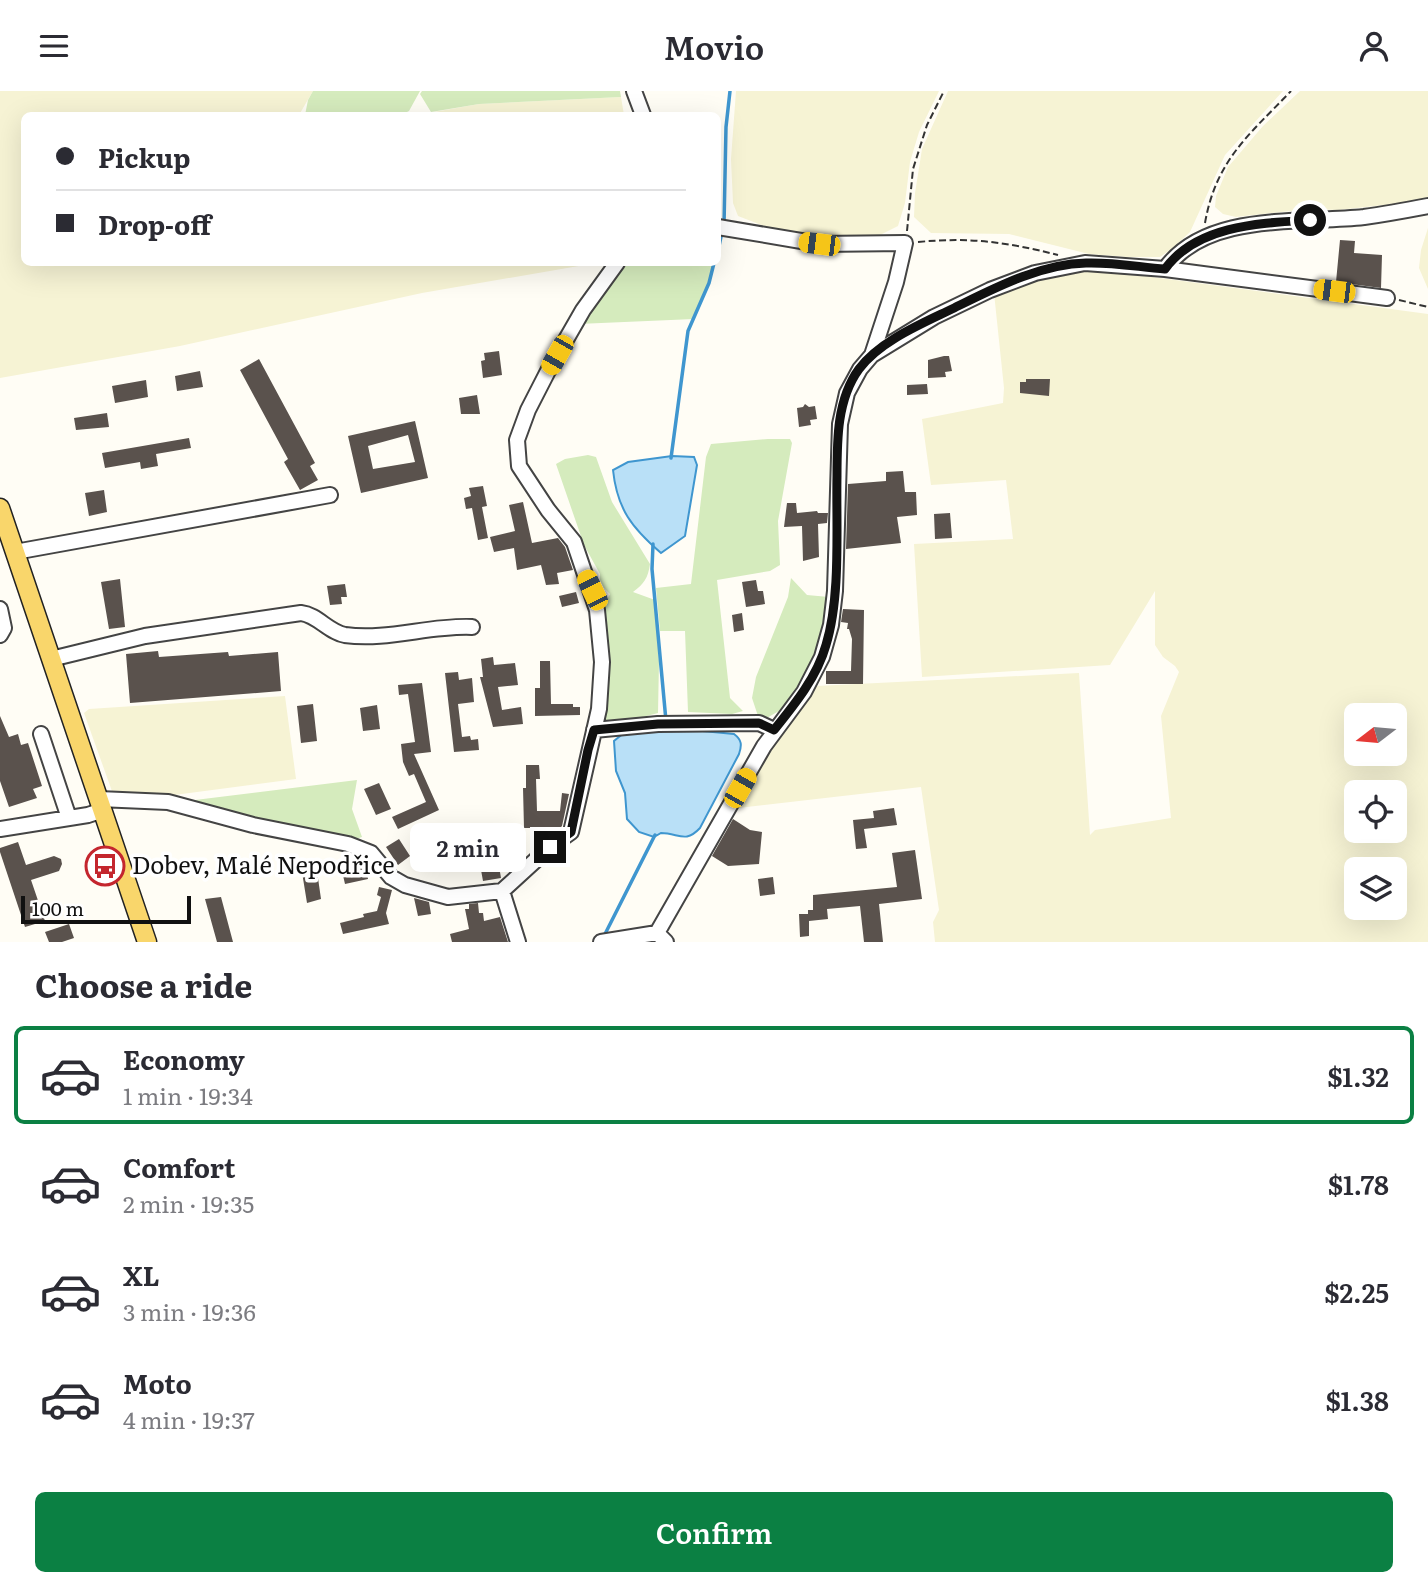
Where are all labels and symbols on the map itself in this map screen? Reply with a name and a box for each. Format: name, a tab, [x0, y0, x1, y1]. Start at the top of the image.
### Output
route start	[1294, 204, 1326, 236]
car	[797, 231, 842, 257]
car	[1312, 278, 1357, 304]
car	[538, 332, 577, 378]
car	[574, 567, 611, 613]
north arrow	[1344, 703, 1407, 767]
car	[721, 765, 760, 811]
callout: 2 min	[410, 823, 526, 871]
route end	[534, 831, 566, 863]
bus stop icon: Dobev, Malé Nepodřice	[84, 845, 126, 887]
place label: Dobev, Malé Nepodřice	[132, 846, 395, 881]
scale bar	[21, 893, 191, 925]

